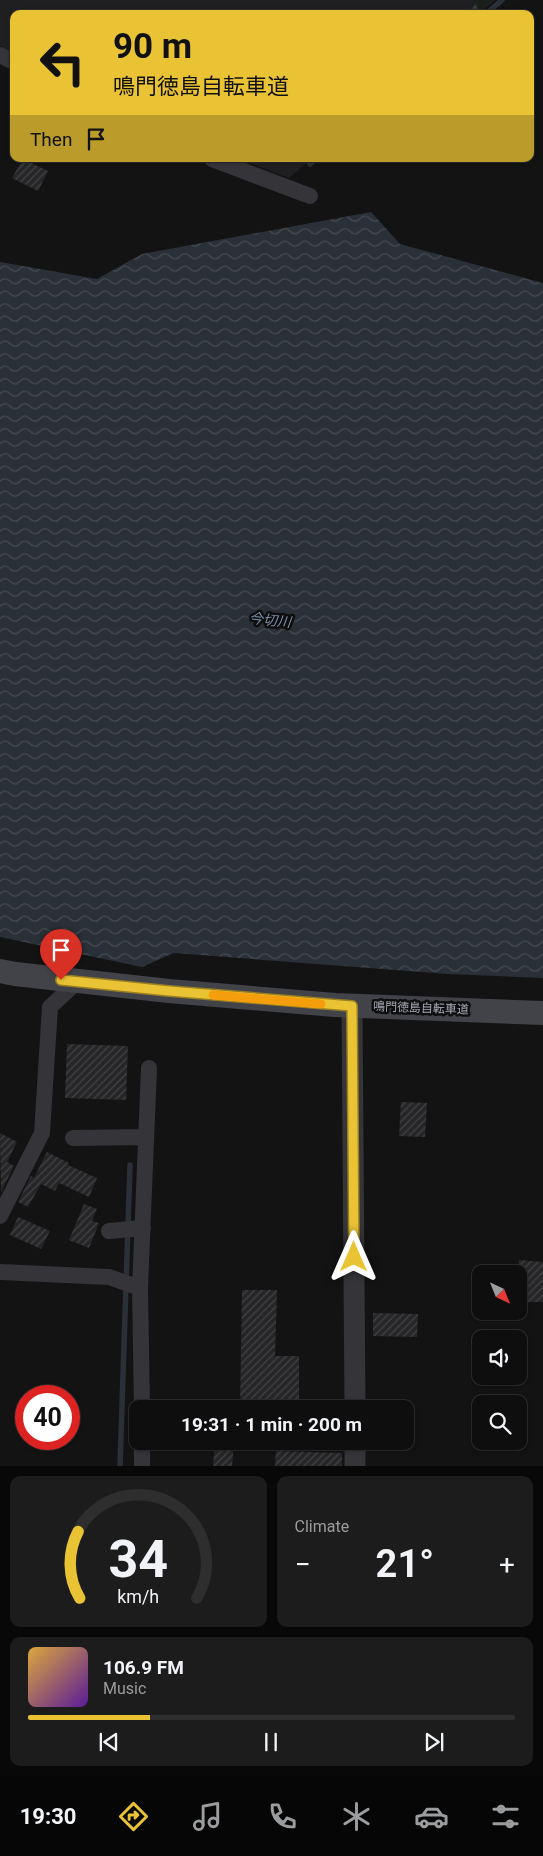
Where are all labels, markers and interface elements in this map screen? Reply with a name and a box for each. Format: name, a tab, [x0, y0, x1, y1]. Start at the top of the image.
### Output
text: 90 m	[113, 26, 192, 67]
icon: left	[30, 30, 95, 95]
text: 鳴門徳島自転車道	[113, 74, 289, 99]
icon: arrive	[82, 125, 110, 153]
text: Then	[30, 128, 72, 151]
water label: 今切川	[248, 610, 294, 630]
pin	[40, 929, 82, 980]
icon: arrive	[47, 936, 75, 964]
street label: 鳴門徳島自転車道	[373, 999, 469, 1017]
position arrow	[327, 1230, 379, 1282]
north arrow	[472, 1265, 528, 1320]
map controls	[472, 1265, 527, 1450]
button: sound	[472, 1330, 527, 1385]
speed limit sign: 40	[15, 1385, 80, 1450]
button: search	[472, 1395, 527, 1450]
text: 19:31 · 1 min · 200 m	[181, 1413, 362, 1436]
text: Climate	[295, 1517, 349, 1536]
text: 34	[108, 1529, 168, 1590]
text: 21°	[376, 1542, 434, 1586]
text: −	[295, 1548, 311, 1581]
text: +	[499, 1548, 515, 1581]
text: km/h	[117, 1586, 159, 1607]
text: 106.9 FM	[103, 1656, 184, 1679]
text: Music	[103, 1679, 146, 1698]
icon: previous	[95, 1728, 123, 1756]
icon: pause	[257, 1728, 285, 1756]
icon: next	[420, 1728, 448, 1756]
icon: directions	[116, 1799, 151, 1834]
icon: music	[190, 1799, 225, 1834]
icon: phone	[265, 1799, 300, 1834]
icon: climate	[339, 1799, 374, 1834]
icon: car	[414, 1799, 449, 1834]
icon: filters	[488, 1799, 523, 1834]
text: 19:30	[20, 1804, 76, 1829]

